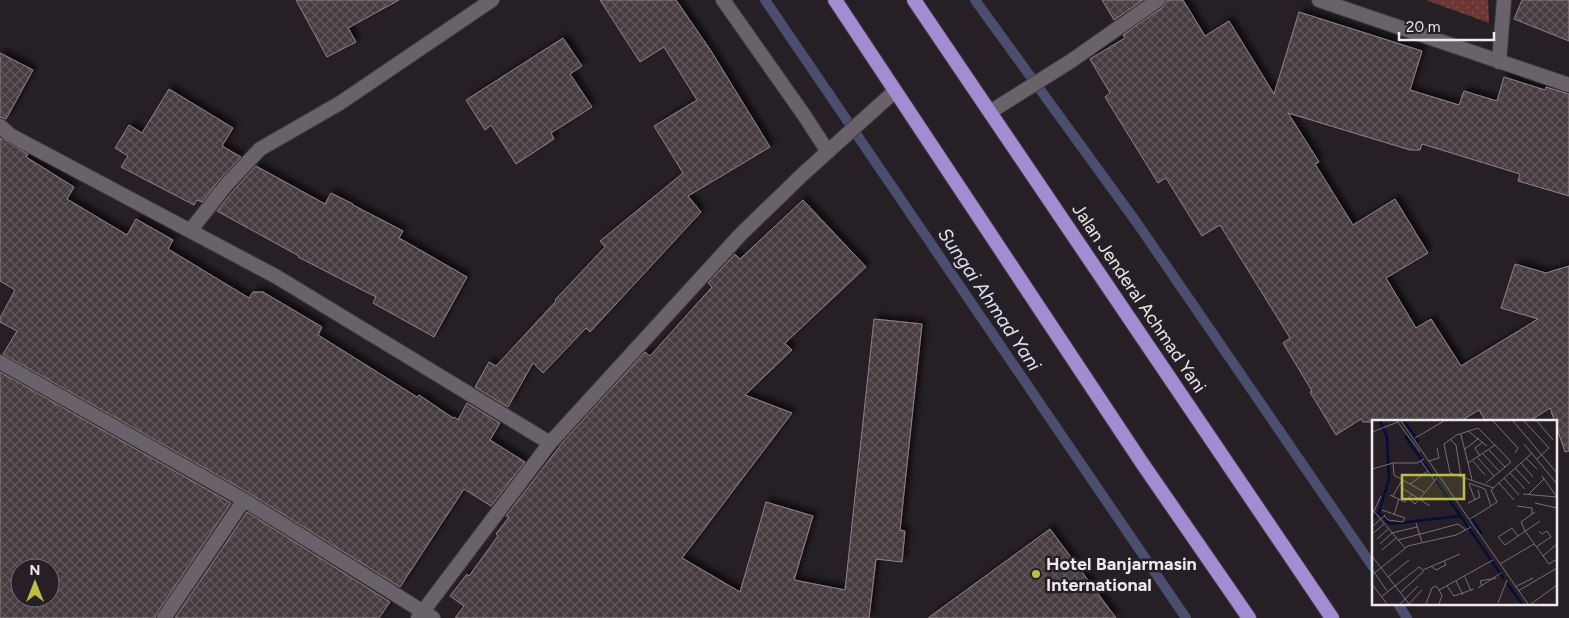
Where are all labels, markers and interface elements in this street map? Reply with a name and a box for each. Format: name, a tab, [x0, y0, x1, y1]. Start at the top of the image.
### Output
scale bar	[1399, 10, 1494, 42]
text: 20 m	[1406, 18, 1440, 36]
street label: Jalan Jenderal Achmad Yani	[1067, 199, 1211, 397]
water label: Sungai Ahmad Yani	[933, 223, 1046, 376]
inset map	[1372, 420, 1556, 606]
place label: Hotel Banjarmasin International	[1046, 553, 1197, 596]
north arrow	[10, 558, 60, 608]
text: N	[30, 562, 40, 579]
marker: Hotel Banjarmasin International	[1030, 568, 1042, 580]

